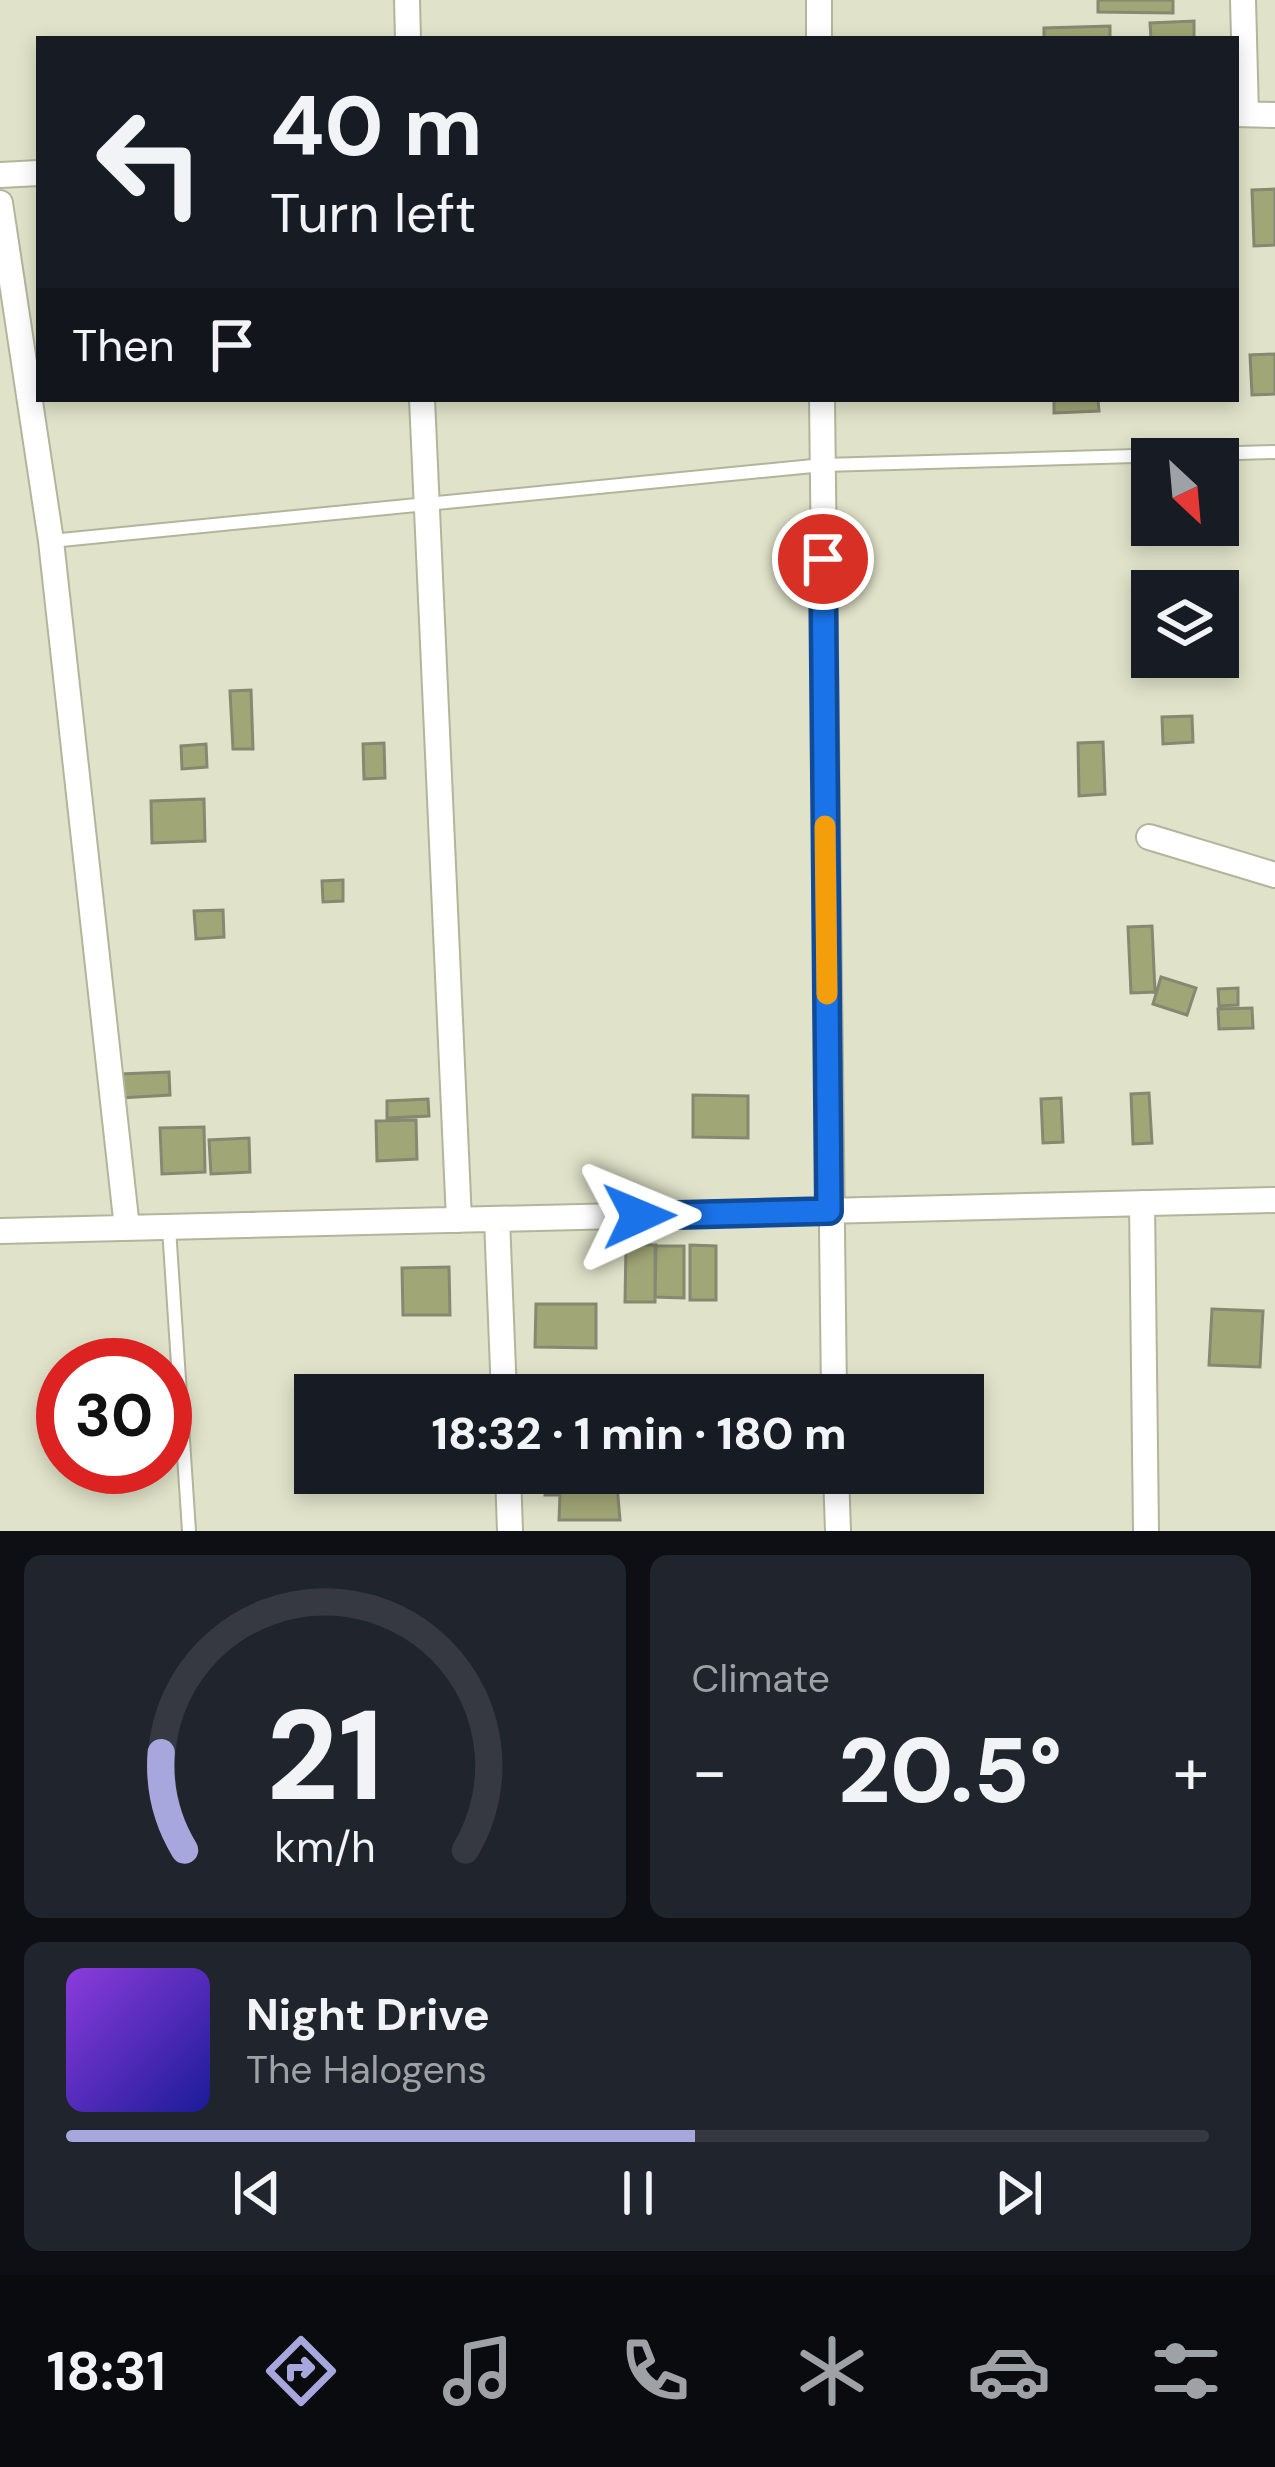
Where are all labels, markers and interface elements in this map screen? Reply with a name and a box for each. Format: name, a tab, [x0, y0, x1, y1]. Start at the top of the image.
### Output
text: 40 m	[270, 72, 483, 181]
icon: left	[72, 84, 228, 240]
text: Turn left	[270, 178, 476, 249]
icon: arrive	[199, 312, 265, 378]
text: Then	[72, 316, 175, 375]
north arrow	[1131, 438, 1239, 546]
map controls	[1131, 438, 1239, 678]
pin	[772, 508, 874, 610]
icon: arrive	[790, 526, 856, 592]
button: layers	[1131, 570, 1239, 678]
position arrow	[576, 1153, 702, 1279]
speed limit sign: 30	[36, 1338, 192, 1494]
text: 18:32 · 1 min · 180 m	[431, 1404, 847, 1463]
text: Climate	[692, 1653, 830, 1704]
text: 21	[266, 1675, 383, 1838]
text: 20.5°	[838, 1713, 1062, 1830]
text: −	[692, 1729, 728, 1814]
text: +	[1173, 1729, 1209, 1814]
text: km/h	[274, 1818, 375, 1874]
text: Night Drive	[246, 1985, 490, 2044]
text: The Halogens	[246, 2044, 487, 2095]
icon: previous	[224, 2160, 290, 2226]
icon: pause	[605, 2160, 671, 2226]
icon: next	[986, 2160, 1052, 2226]
icon: directions	[259, 2329, 343, 2413]
icon: music	[436, 2329, 520, 2413]
icon: phone	[613, 2329, 697, 2413]
icon: climate	[790, 2329, 874, 2413]
icon: car	[967, 2329, 1051, 2413]
icon: filters	[1144, 2329, 1228, 2413]
text: 18:31	[47, 2336, 166, 2407]

